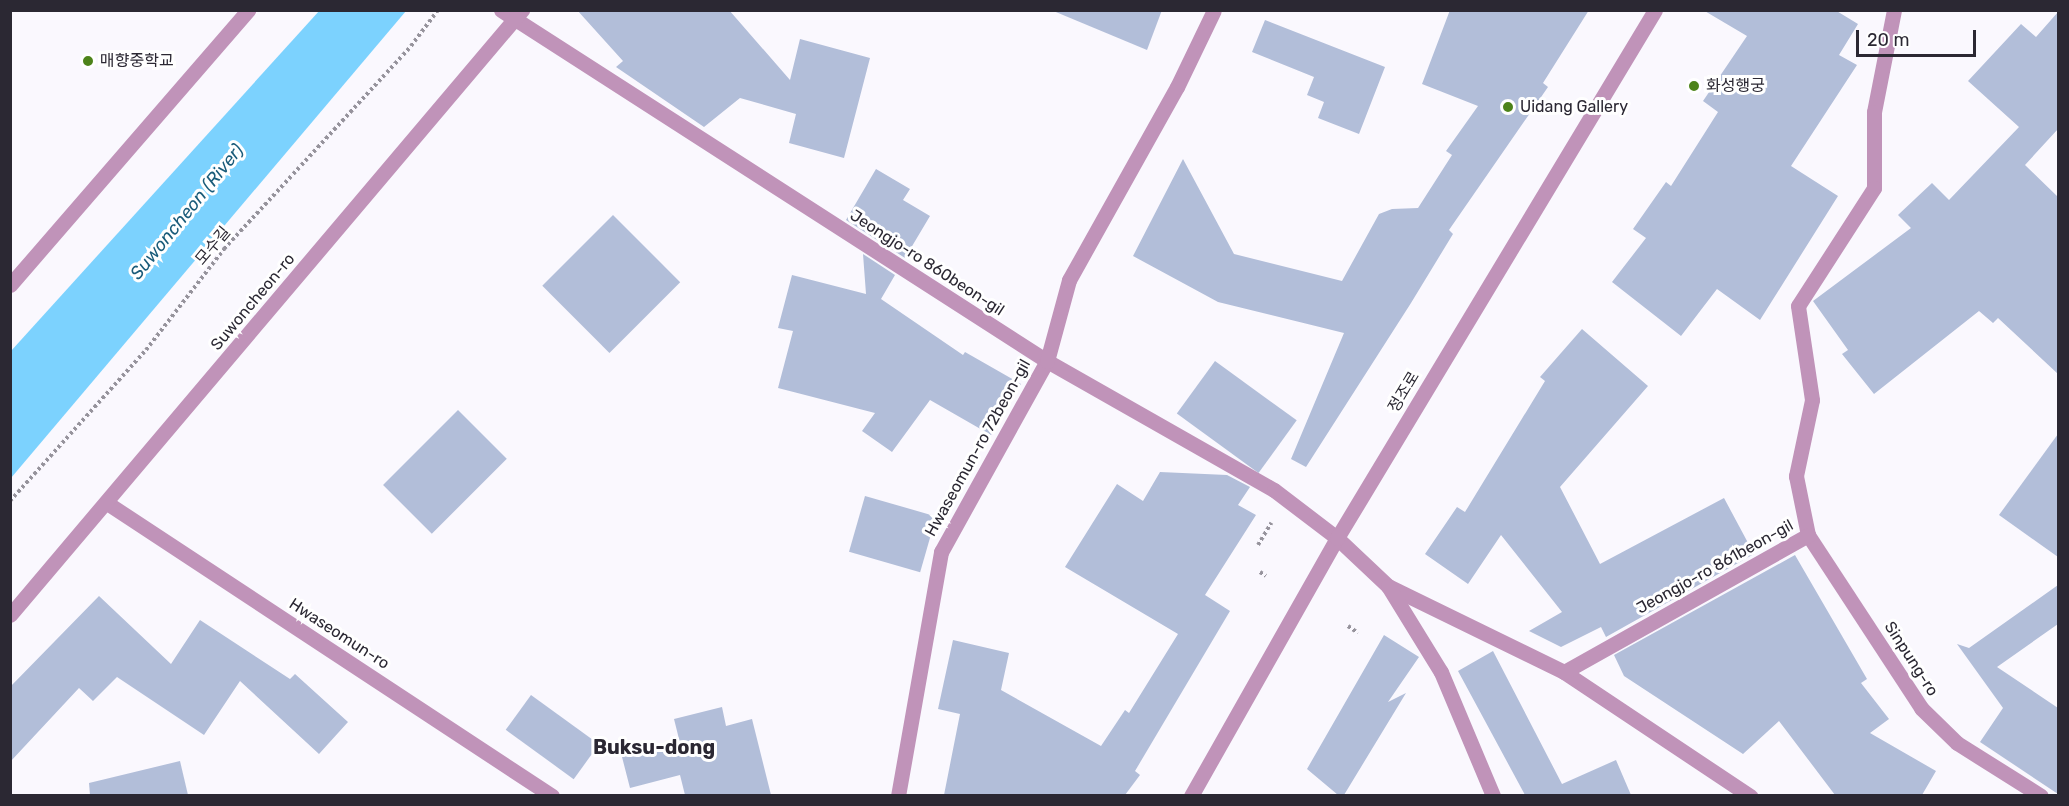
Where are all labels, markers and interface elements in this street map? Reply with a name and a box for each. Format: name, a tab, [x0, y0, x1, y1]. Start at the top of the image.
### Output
scale bar	[1859, 18, 1979, 56]
text: 20 m	[1867, 29, 1909, 51]
place label: 매향중학교	[100, 51, 174, 71]
marker: 매향중학교	[81, 54, 95, 68]
place label: 화성행궁	[1706, 76, 1765, 96]
marker: 화성행궁	[1687, 79, 1701, 93]
place label: Uidang Gallery	[1520, 97, 1628, 117]
marker: Uidang Gallery	[1501, 100, 1515, 114]
water label: Suwoncheon (River)	[126, 140, 248, 284]
street label: Jeongjo-ro 860beon-gil	[846, 206, 1008, 320]
street label: 모수길	[191, 223, 235, 269]
street label: Suwoncheon-ro	[207, 250, 299, 354]
street label: Hwaseomun-ro 72beon-gil	[921, 356, 1035, 540]
street label: 정조로	[1384, 368, 1424, 416]
street label: Jeongjo-ro 861beon-gil	[1633, 516, 1797, 618]
street label: Hwaseomun-ro	[285, 594, 393, 674]
street label: Sinpung-ro	[1880, 618, 1942, 700]
district label: Buksu-dong	[593, 735, 715, 759]

